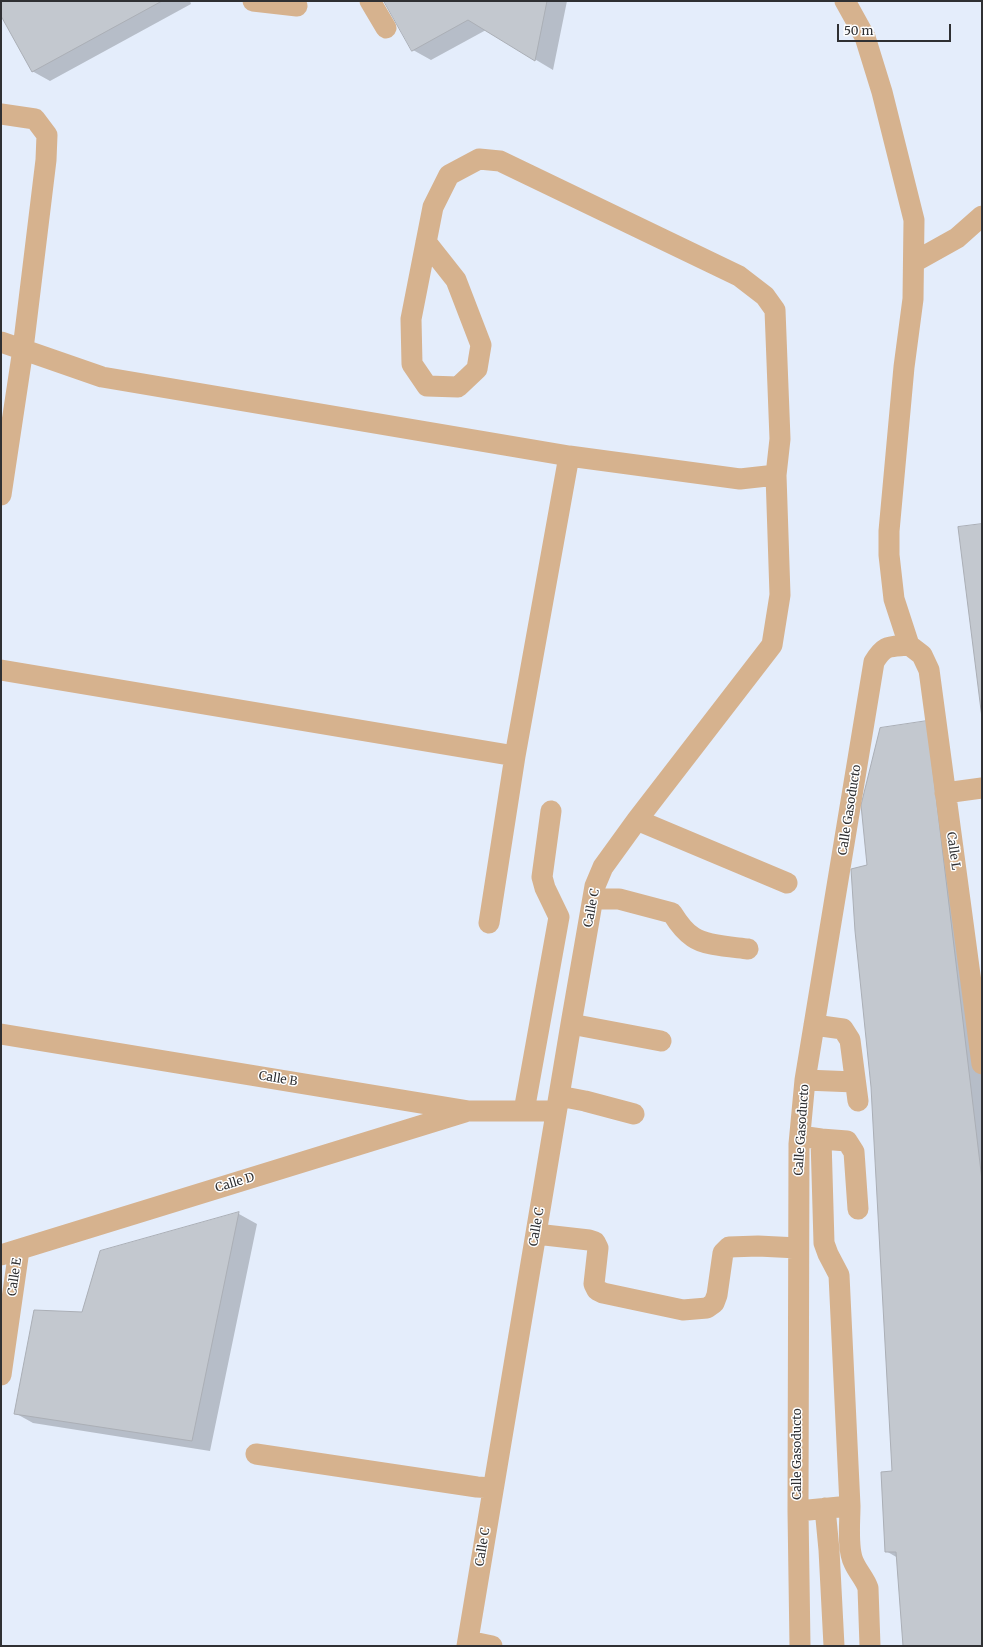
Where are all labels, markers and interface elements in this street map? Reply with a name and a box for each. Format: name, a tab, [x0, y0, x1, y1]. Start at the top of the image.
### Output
scale bar	[839, 16, 953, 42]
text: 50 m	[844, 23, 873, 38]
street label: Calle Gasoducto	[836, 764, 864, 856]
street label: Calle L	[943, 831, 963, 871]
street label: Calle C	[581, 888, 603, 928]
street label: Calle B	[258, 1069, 298, 1089]
street label: Calle Gasoducto	[792, 1084, 812, 1176]
street label: Calle D	[214, 1170, 256, 1196]
street label: Calle C	[527, 1207, 547, 1247]
street label: Calle E	[5, 1257, 25, 1297]
street label: Calle Gasoducto	[791, 1408, 805, 1500]
street label: Calle C	[473, 1527, 493, 1567]

